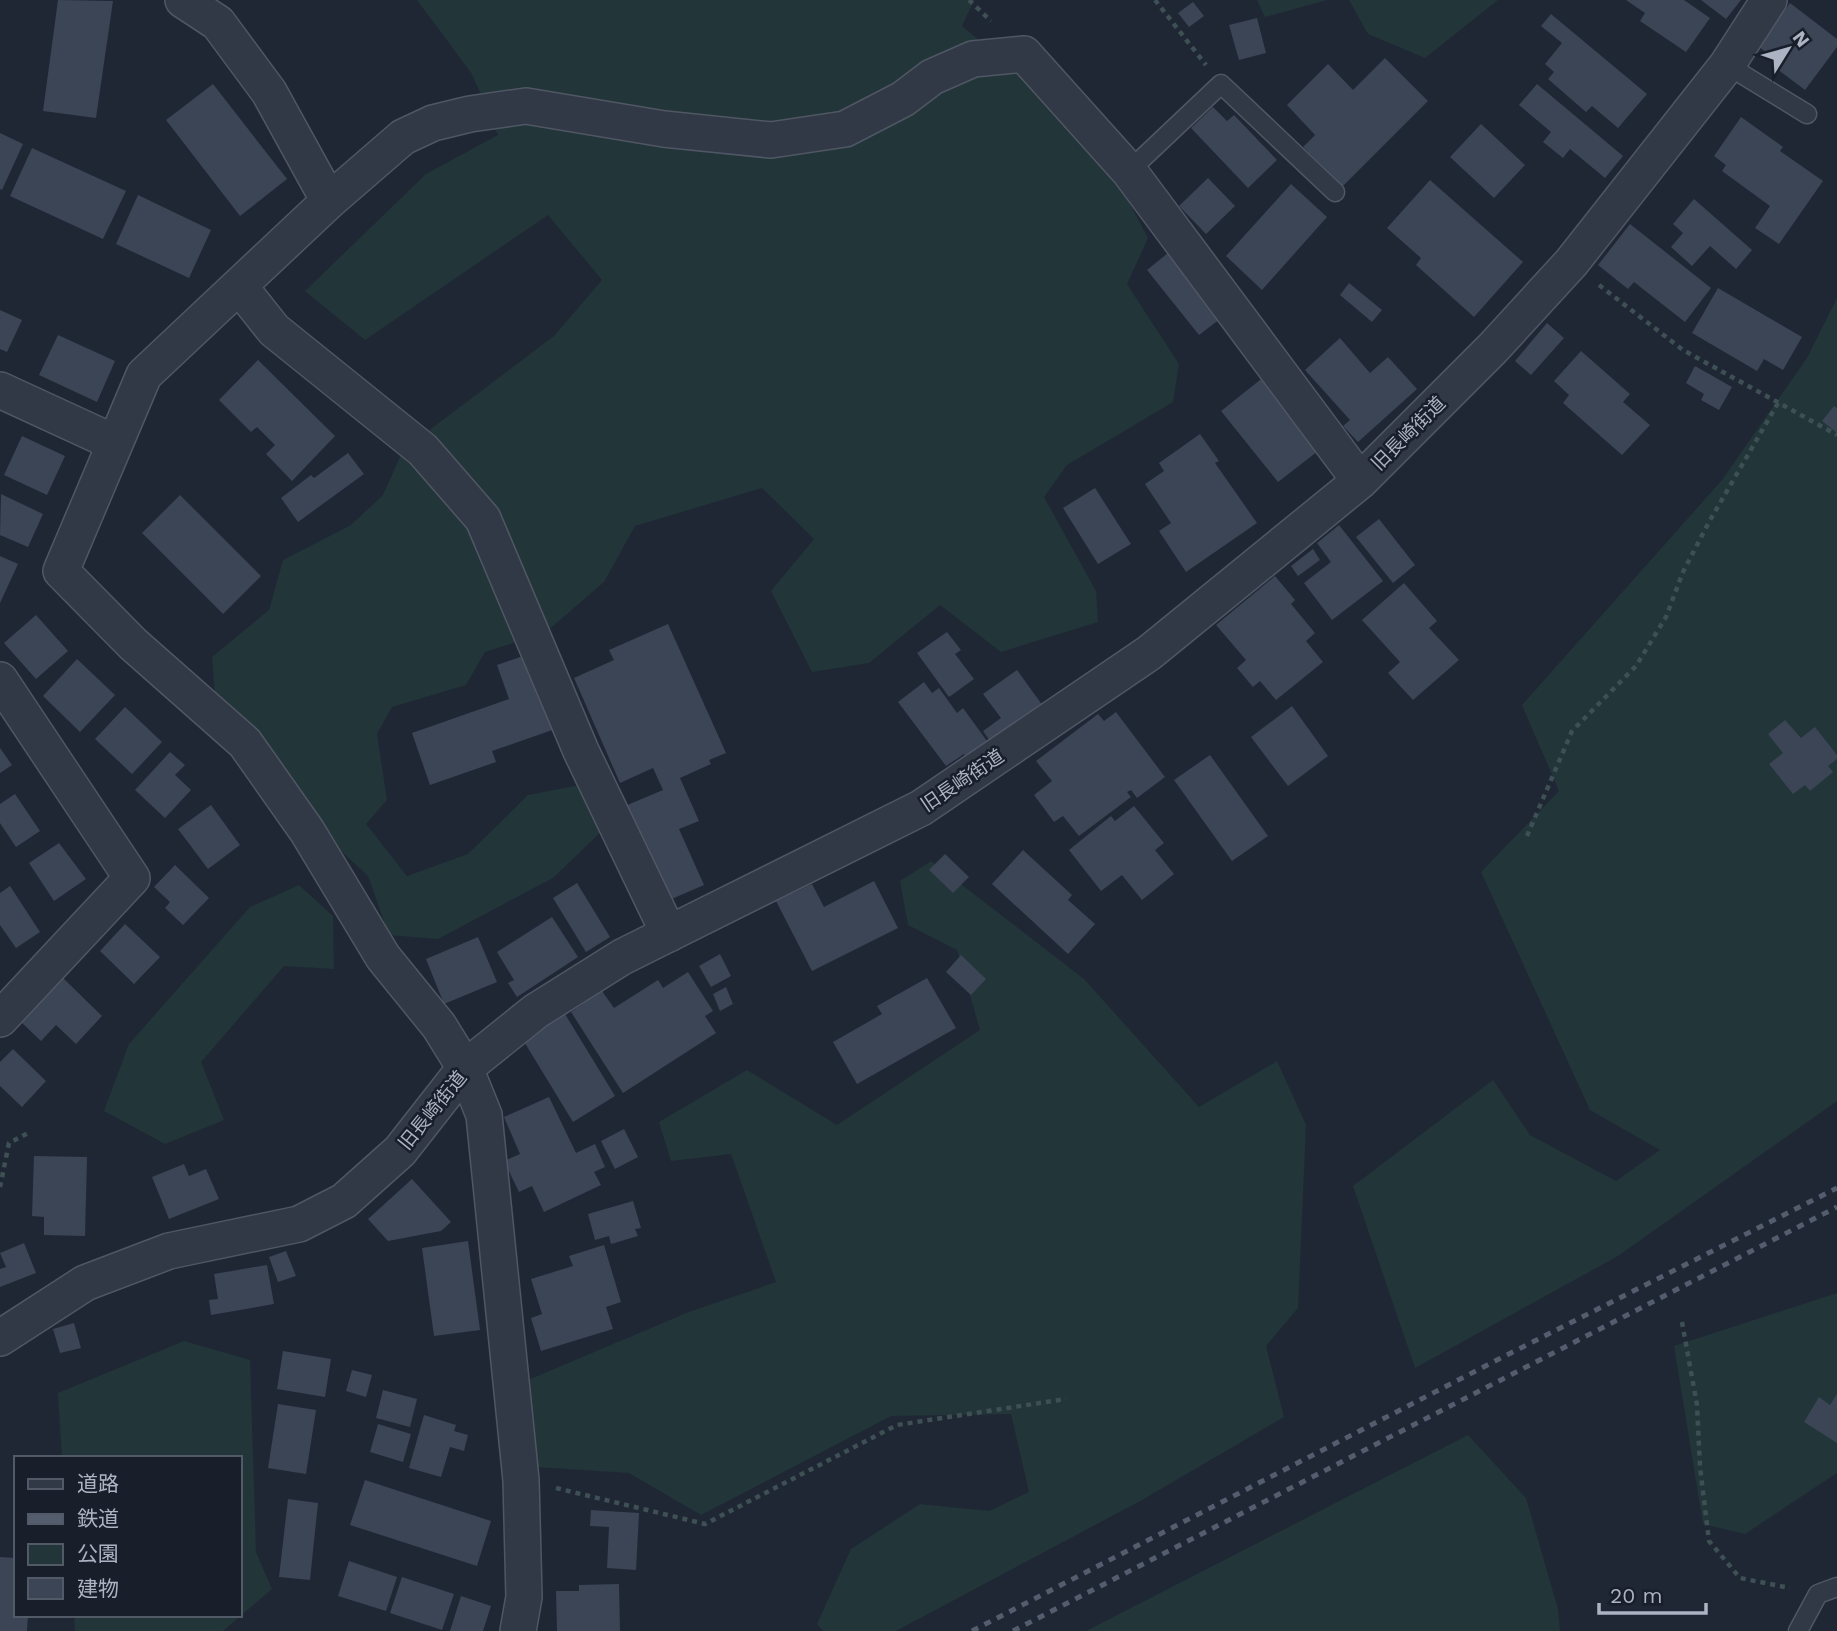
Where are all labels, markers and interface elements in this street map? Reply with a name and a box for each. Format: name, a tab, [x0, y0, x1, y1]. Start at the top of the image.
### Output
north arrow	[1753, 14, 1823, 84]
text: N	[1788, 27, 1815, 52]
street label: 旧長崎街道	[1367, 392, 1450, 475]
street label: 旧長崎街道	[916, 744, 1008, 817]
street label: 旧長崎街道	[394, 1066, 471, 1154]
legend	[14, 1456, 242, 1617]
text: 道路	[77, 1471, 119, 1496]
text: 鉄道	[77, 1506, 119, 1531]
text: 公園	[77, 1541, 119, 1566]
scale bar	[1599, 1572, 1706, 1616]
text: 建物	[77, 1576, 119, 1601]
text: 20 m	[1610, 1583, 1662, 1608]

